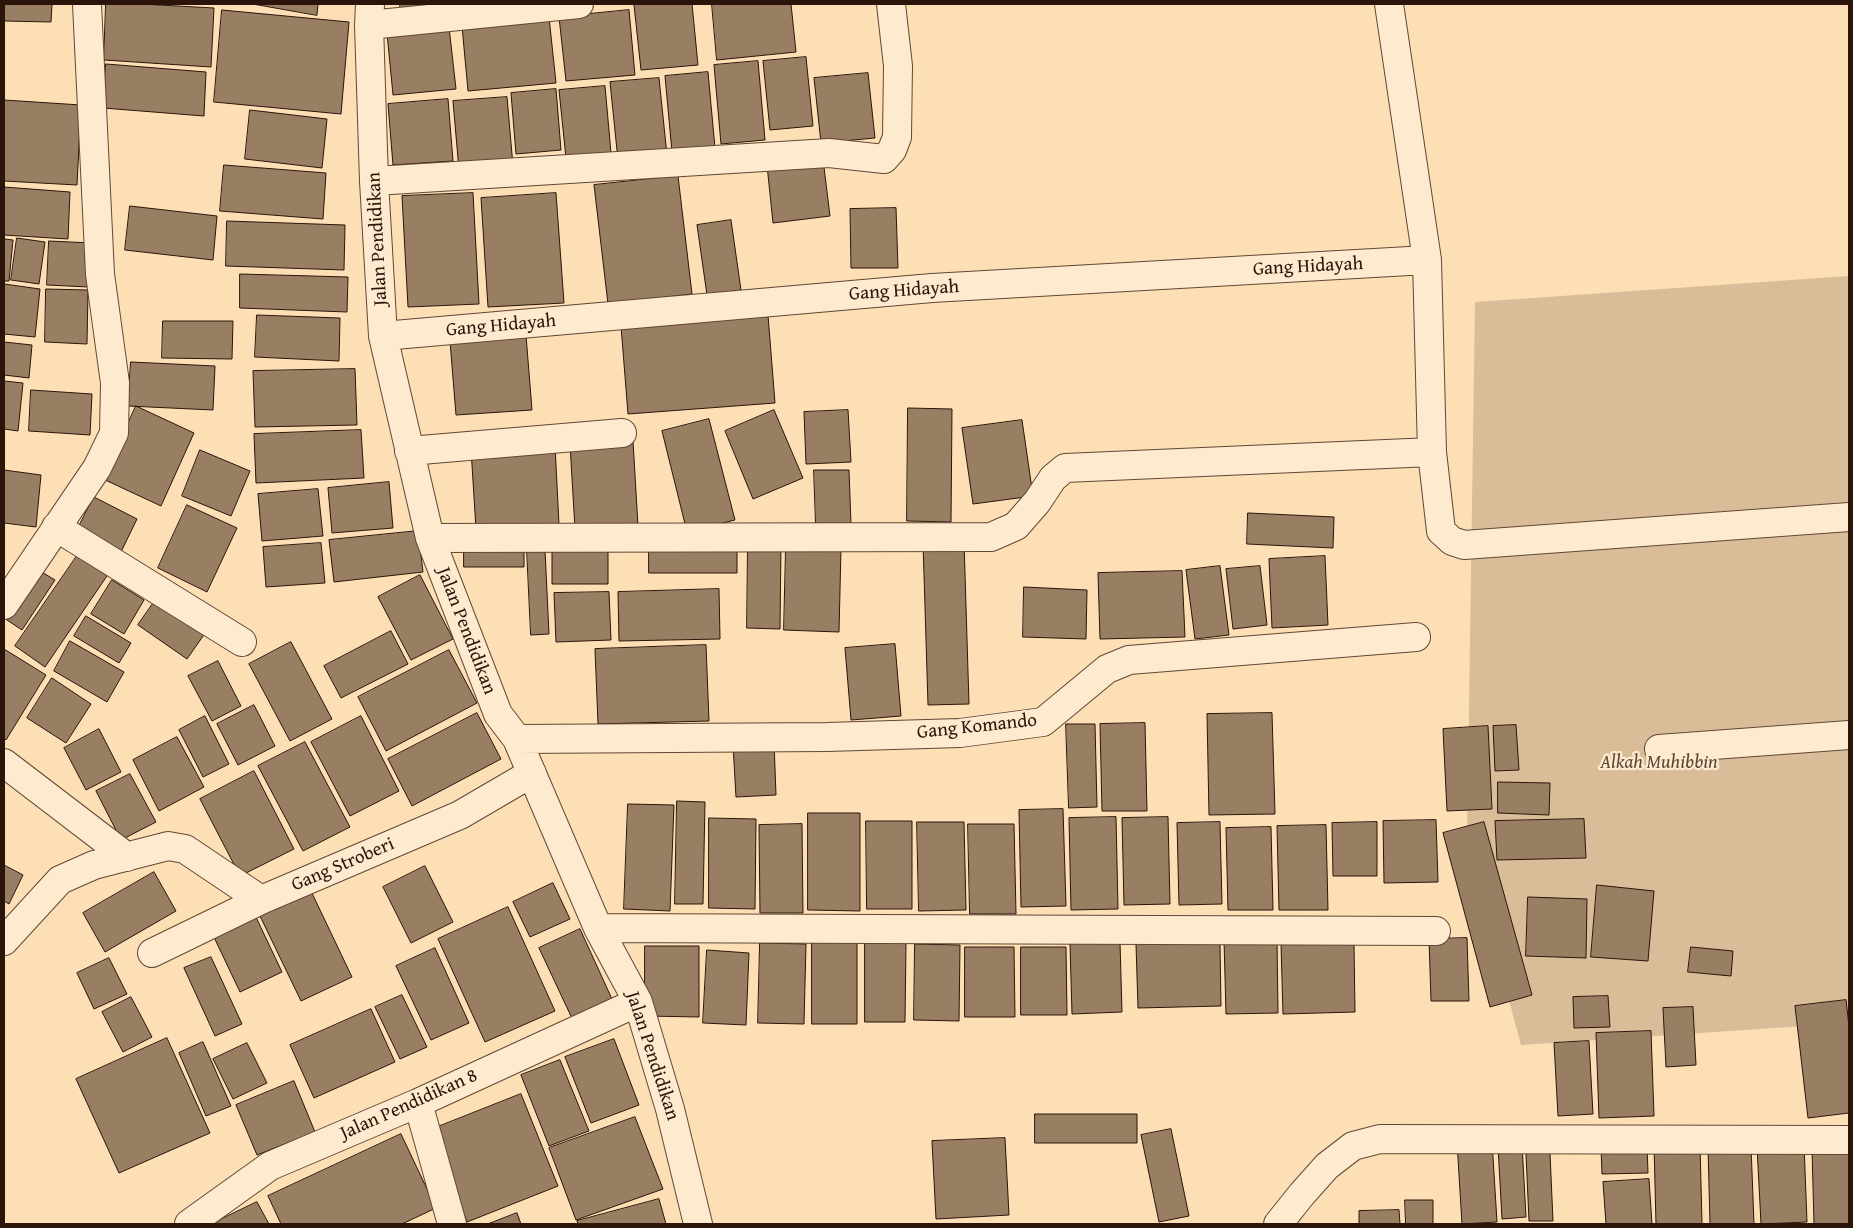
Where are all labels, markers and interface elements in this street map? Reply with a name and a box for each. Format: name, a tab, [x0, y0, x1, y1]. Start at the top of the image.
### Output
street label: Jalan Pendidikan	[363, 171, 393, 307]
street label: Gang Hidayah	[1252, 253, 1364, 281]
street label: Gang Hidayah	[848, 276, 960, 306]
street label: Gang Hidayah	[445, 310, 557, 342]
street label: Jalan Pendidikan	[431, 564, 501, 698]
street label: Gang Komando	[916, 709, 1038, 745]
park label: Alkah Muhibbin	[1600, 752, 1718, 774]
street label: Gang Stroberi	[288, 833, 398, 897]
street label: Jalan Pendidikan	[620, 989, 684, 1123]
street label: Jalan Pendidikan 8	[337, 1065, 481, 1145]

